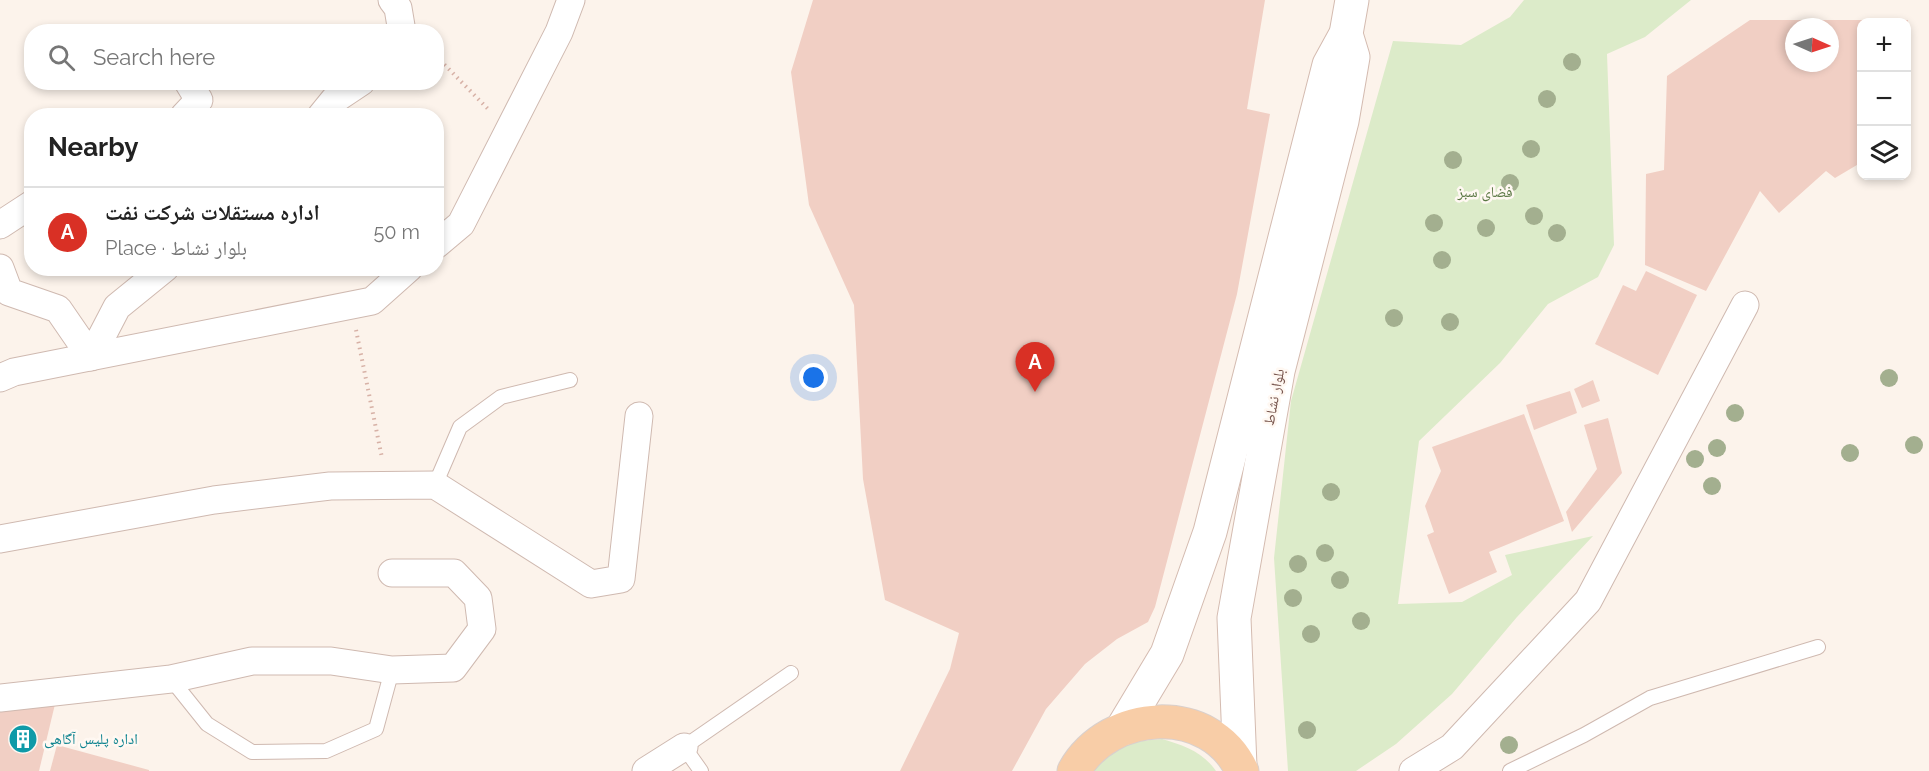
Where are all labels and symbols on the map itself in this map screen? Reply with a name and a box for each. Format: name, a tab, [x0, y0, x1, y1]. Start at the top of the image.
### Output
north arrow	[1785, 18, 1839, 72]
park label: فضای سبز	[1456, 183, 1513, 202]
pin: A	[1016, 342, 1054, 392]
your location	[799, 363, 828, 392]
street label: بلوار نشاط	[1260, 367, 1288, 427]
building icon: اداره پلیس آگاهی	[7, 723, 39, 755]
place label: اداره پلیس آگاهی	[44, 730, 138, 749]

